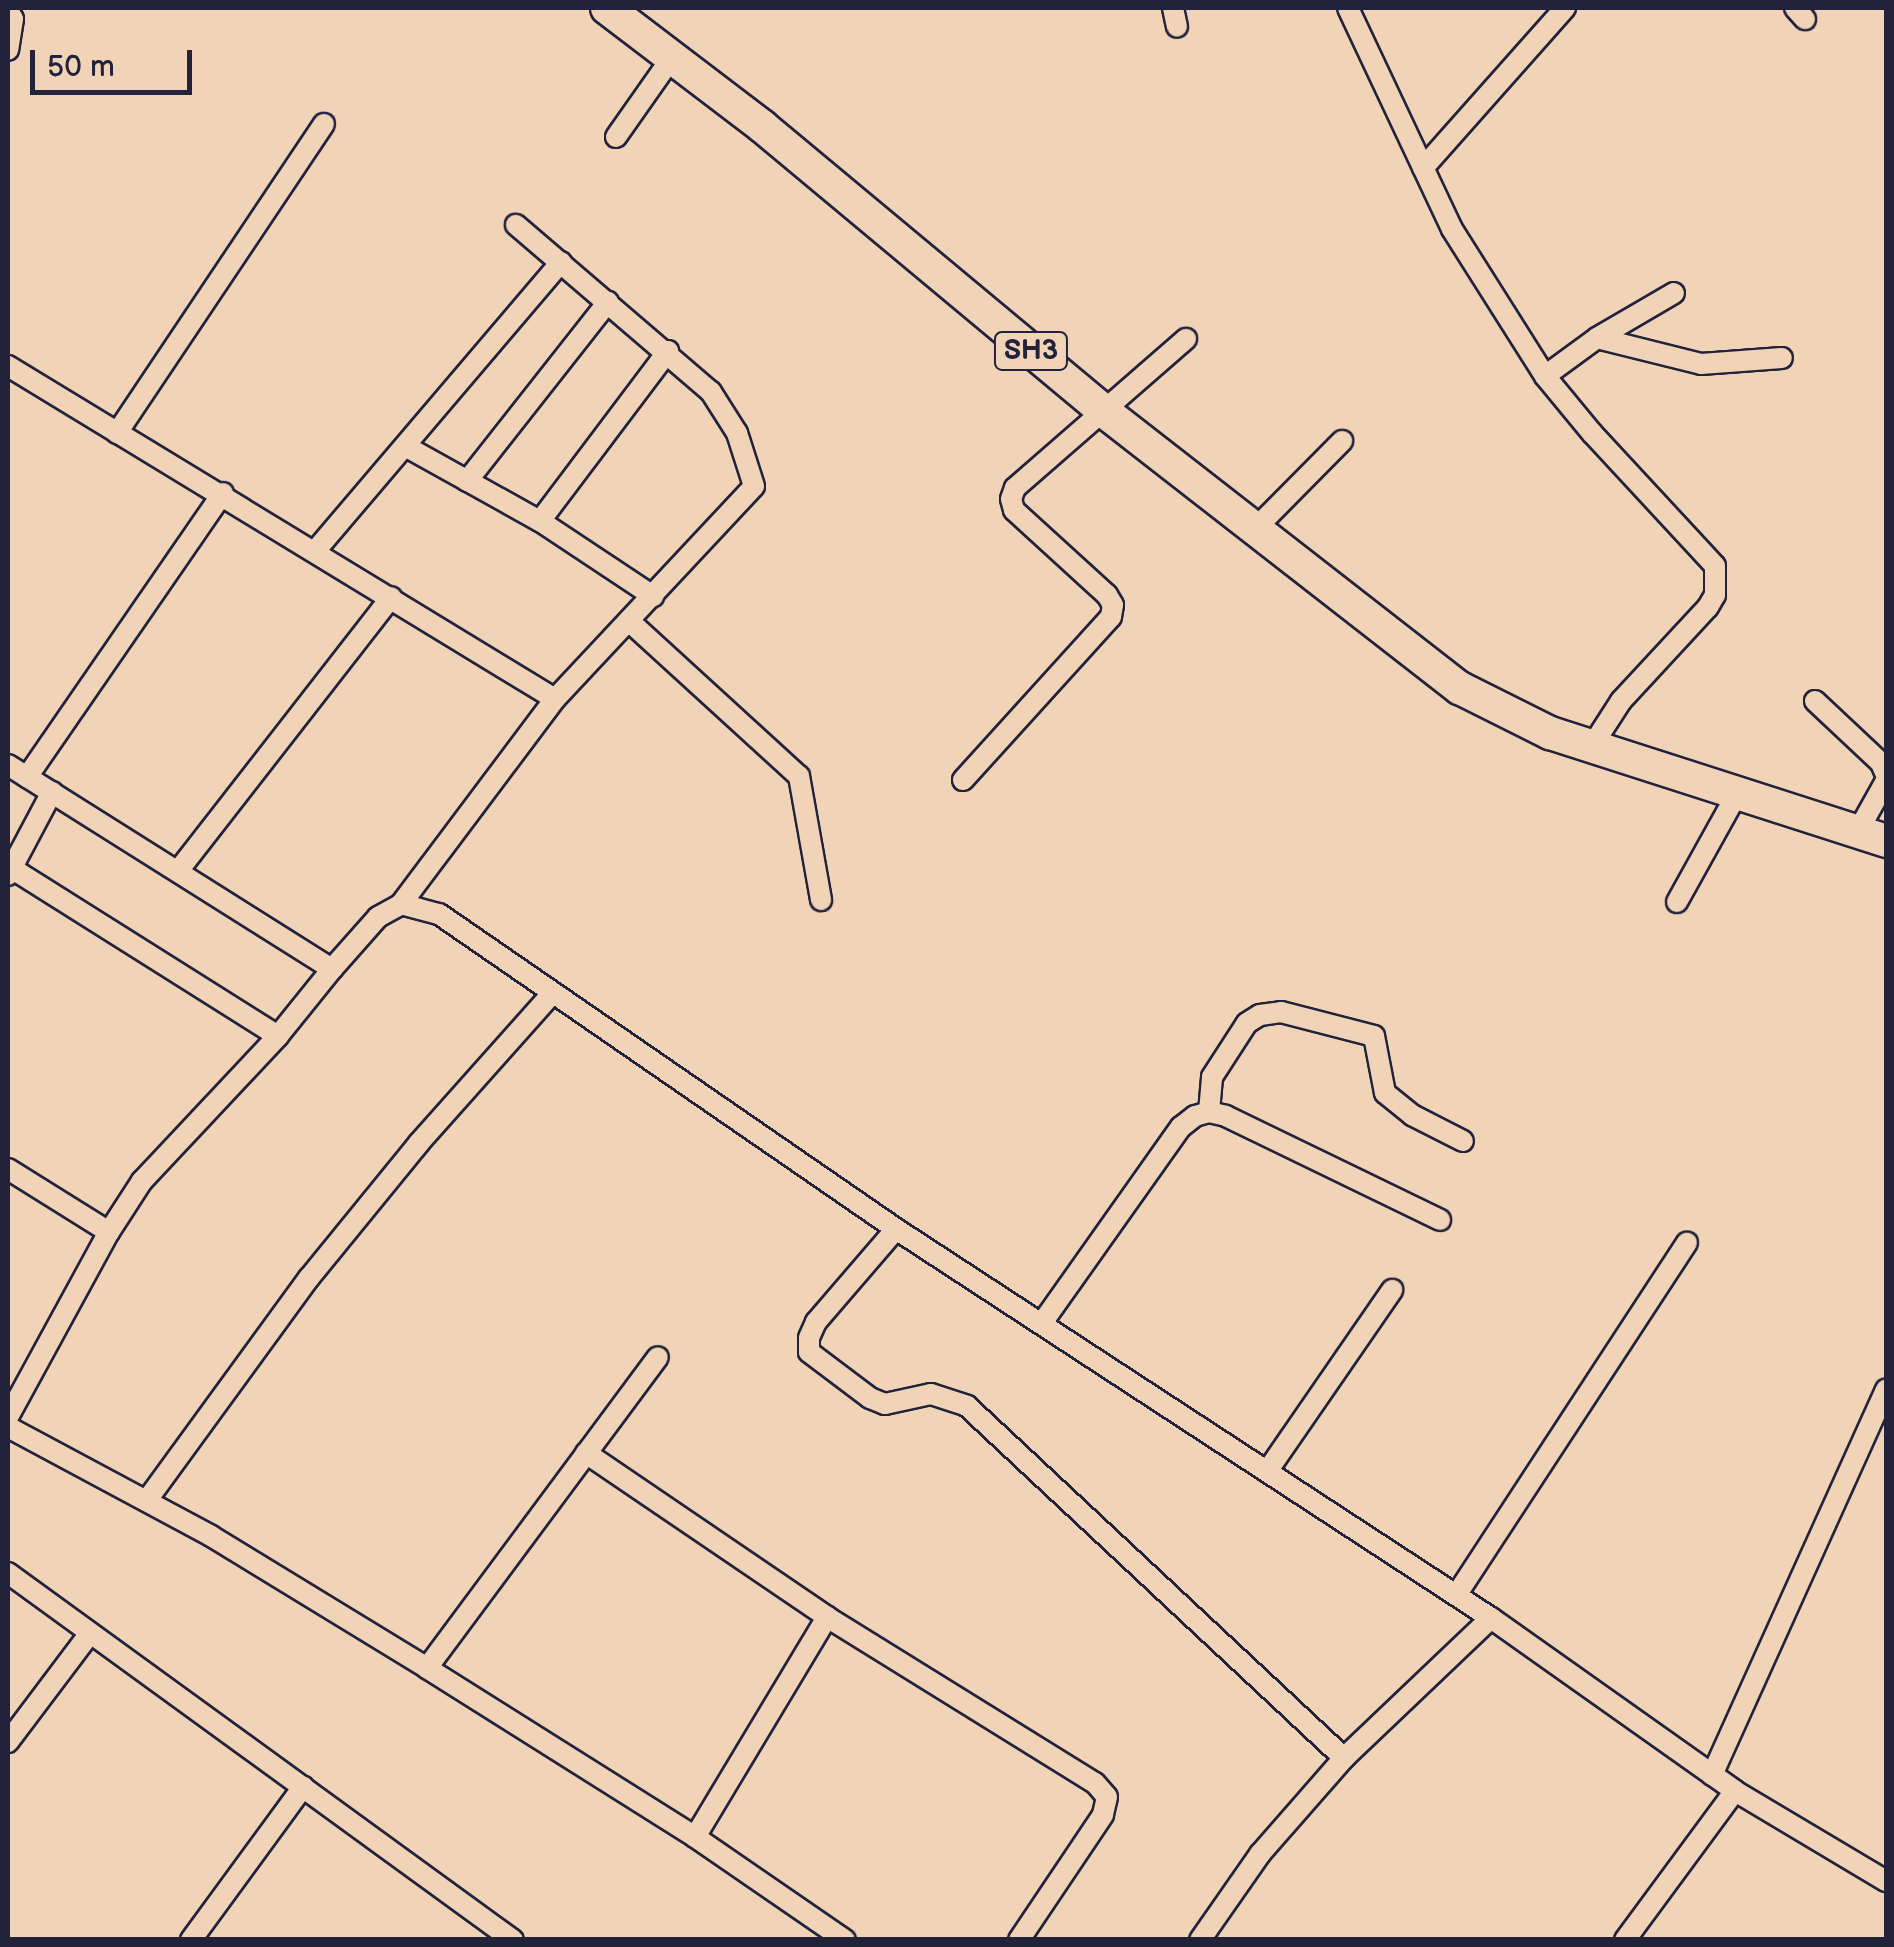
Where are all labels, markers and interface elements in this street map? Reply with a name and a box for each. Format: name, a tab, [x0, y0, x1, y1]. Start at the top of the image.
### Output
scale bar	[35, 30, 198, 92]
text: 50 m	[47, 49, 115, 85]
road number: SH3	[994, 328, 1068, 374]

